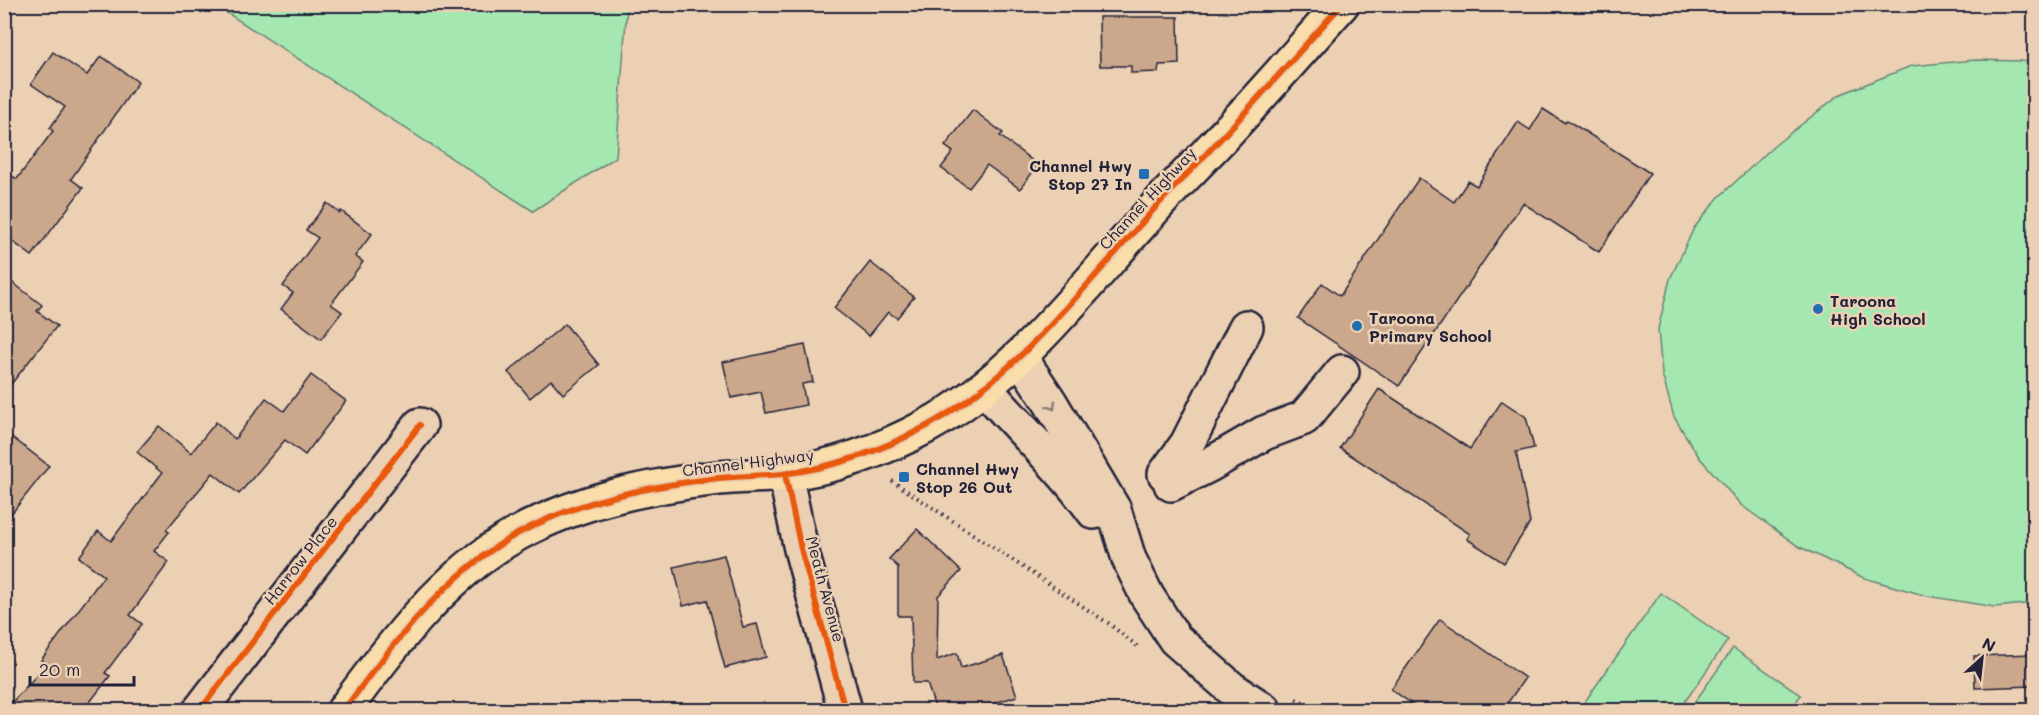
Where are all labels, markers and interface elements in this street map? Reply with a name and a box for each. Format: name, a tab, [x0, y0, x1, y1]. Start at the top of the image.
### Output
street label: Channel Highway	[1094, 142, 1200, 254]
place label: Channel Hwy Stop 27 In	[1029, 155, 1132, 194]
marker: Channel Hwy Stop 27 In	[1137, 167, 1151, 181]
place label: Taroona High School	[1830, 290, 1926, 329]
marker: Taroona High School	[1811, 302, 1825, 316]
place label: Taroona Primary School	[1369, 307, 1492, 346]
marker: Taroona Primary School	[1350, 319, 1364, 333]
one-way arrow	[1045, 400, 1057, 410]
street label: Channel Highway	[681, 444, 815, 480]
place label: Channel Hwy Stop 26 Out	[916, 458, 1019, 497]
marker: Channel Hwy Stop 26 Out	[897, 470, 911, 484]
street label: Harrow Place	[259, 511, 341, 609]
street label: Meath Avenue	[802, 534, 850, 644]
north arrow	[1952, 628, 2012, 688]
text: N	[1979, 632, 1999, 656]
scale bar	[30, 649, 134, 687]
text: 20 m	[39, 657, 80, 681]

